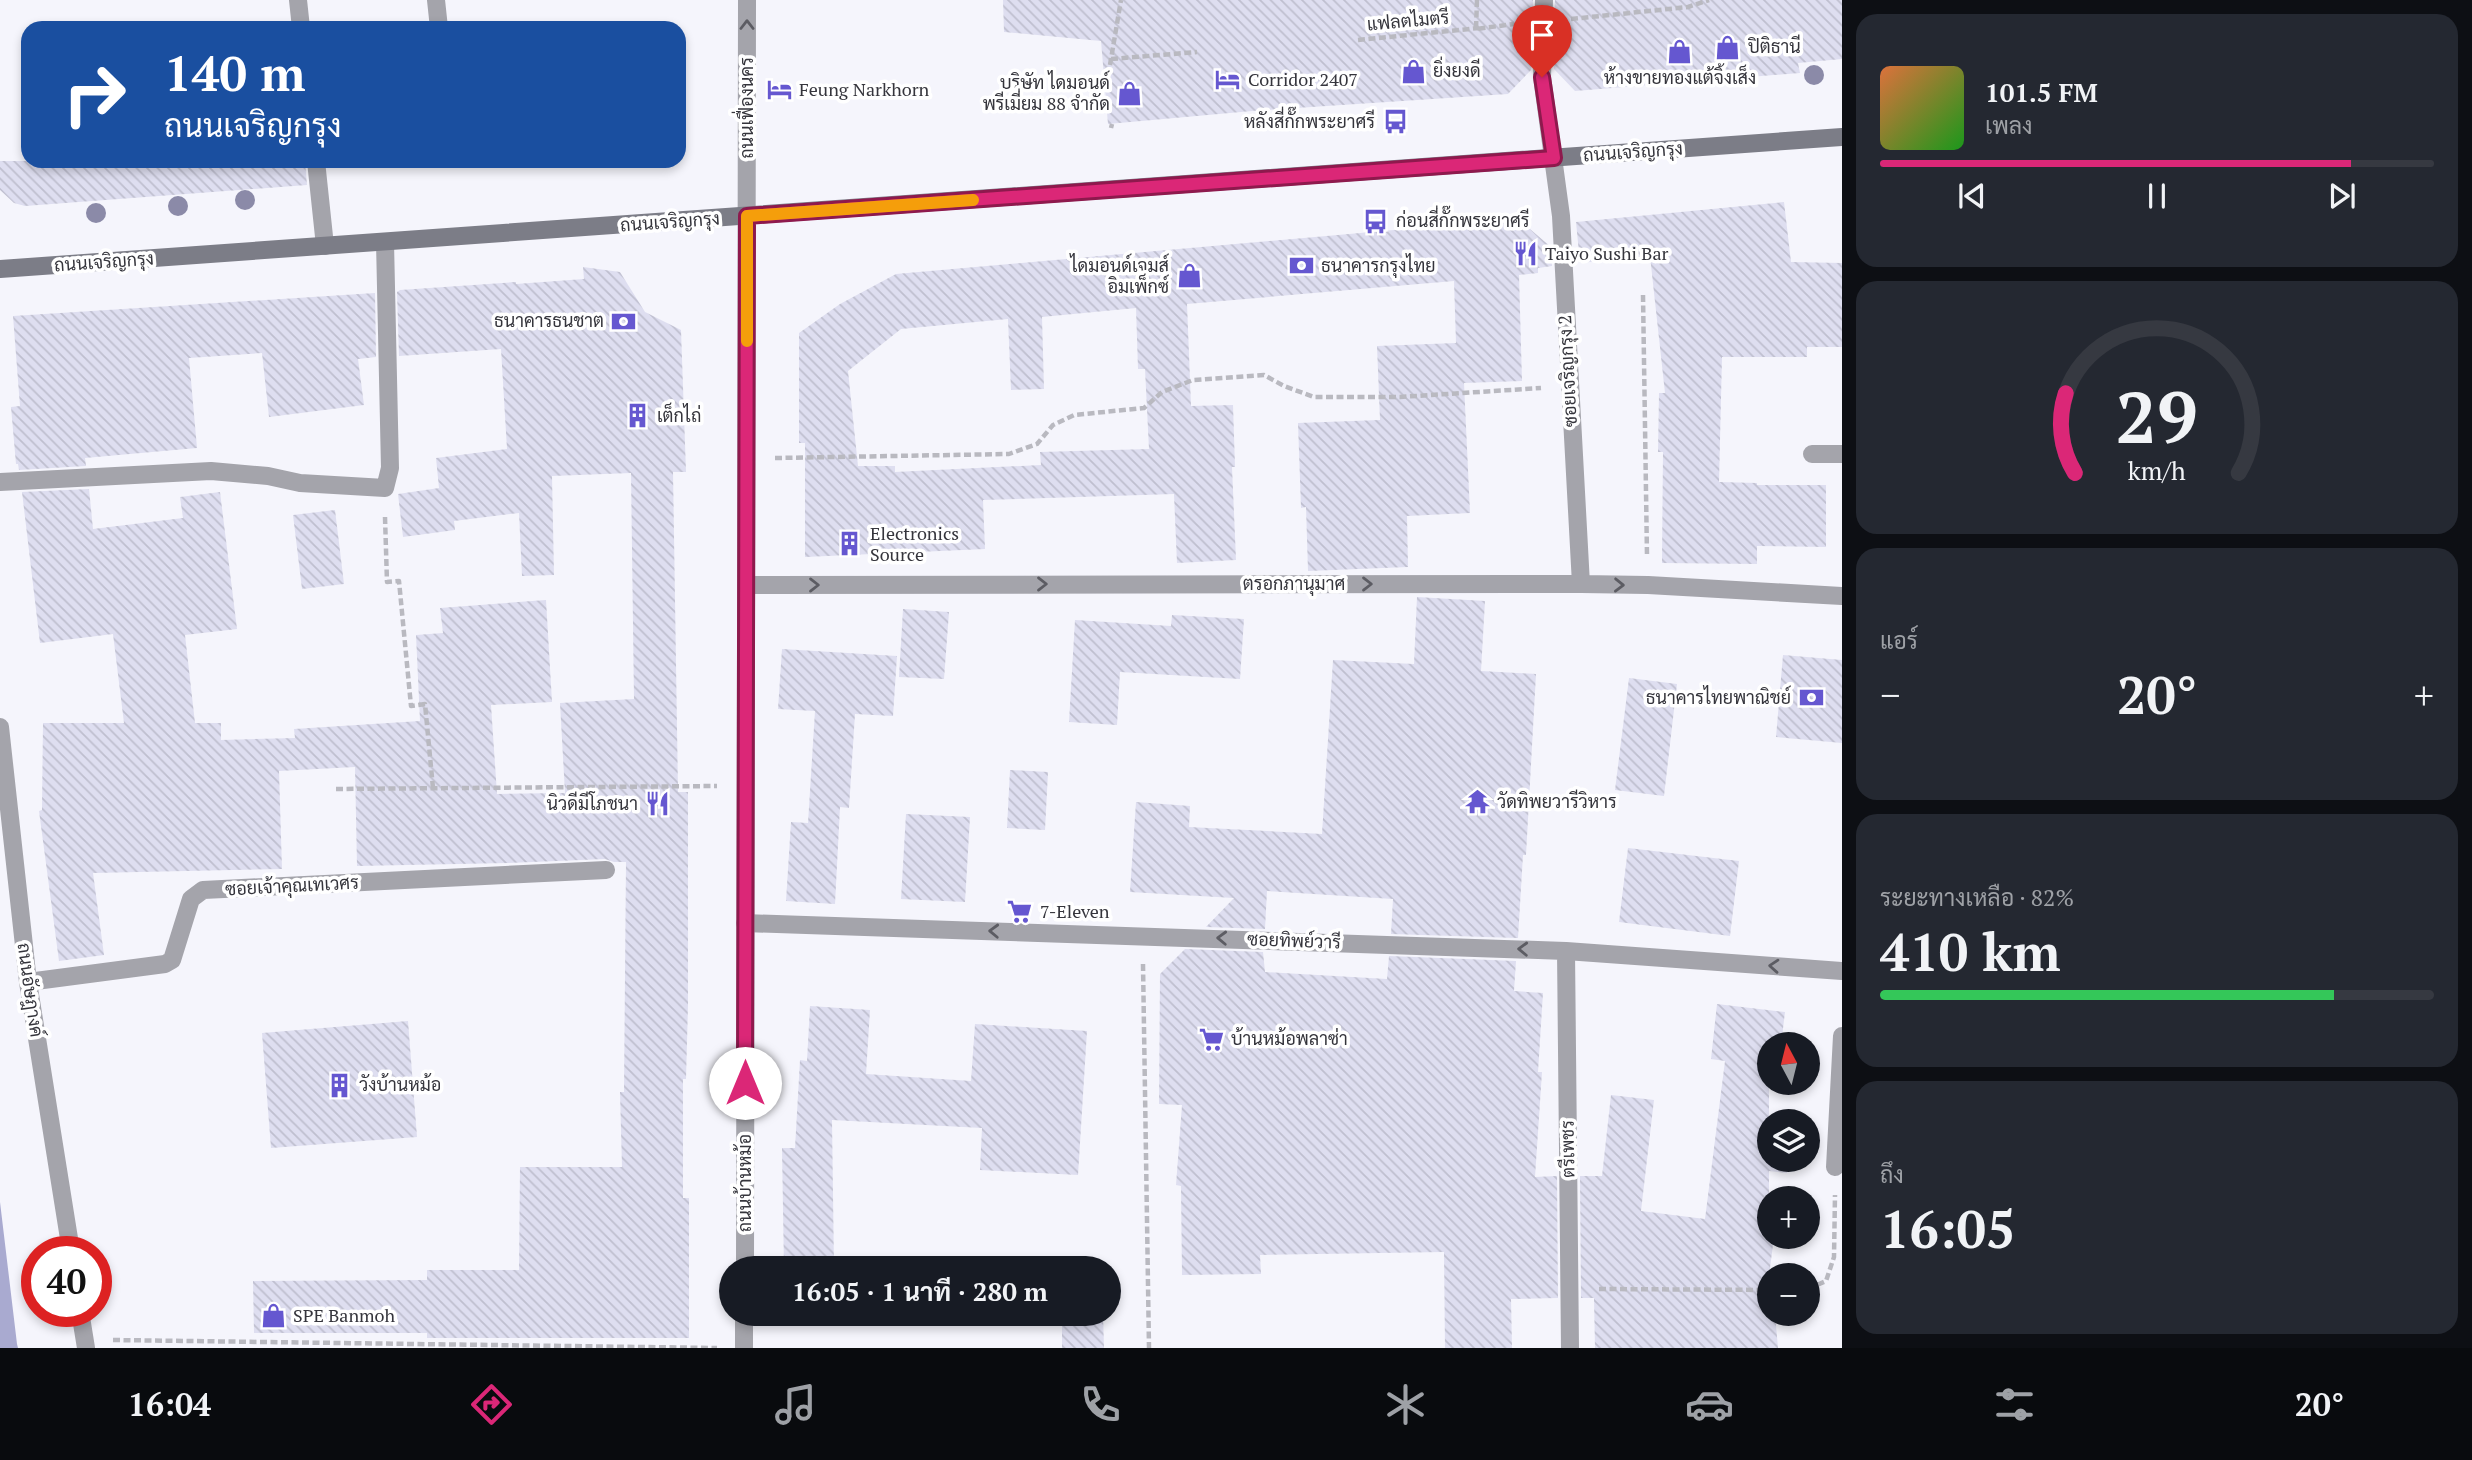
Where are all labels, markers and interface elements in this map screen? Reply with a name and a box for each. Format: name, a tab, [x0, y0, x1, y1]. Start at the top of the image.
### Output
street label: แฟลตไมตรี	[1366, 4, 1450, 36]
pin	[1512, 5, 1572, 77]
icon: arrive	[1523, 16, 1561, 54]
one-way arrow	[739, 20, 755, 30]
shop icon: ปิติธานี	[1714, 33, 1742, 61]
place label: ปิติธานี	[1748, 34, 1801, 58]
shop icon: ห้างขายทองแต้จิ้งเส็ง	[1666, 37, 1694, 65]
text: 140 m	[164, 40, 306, 105]
icon: right	[49, 49, 140, 140]
place label: ยิ่งยงดี	[1433, 56, 1481, 82]
street label: ถนนเฟื่องนคร	[731, 57, 758, 159]
shop icon: ยิ่งยงดี	[1399, 57, 1427, 85]
place label: ห้างขายทองแต้จิ้งเส็ง	[1604, 63, 1756, 89]
hotel icon: Corridor 2407	[1214, 66, 1242, 94]
place label: Corridor 2407	[1248, 67, 1358, 91]
place label: บริษัท ไดมอนด์ พรีเมี่ยม 88 จำกัด	[983, 70, 1110, 115]
text: 101.5 FM	[1985, 75, 2098, 109]
hotel icon: Feung Narkhorn	[765, 76, 793, 104]
place label: Feung Narkhorn	[799, 77, 930, 101]
shop icon: บริษัท ไดมอนด์ พรีเมี่ยม 88 จำกัด	[1116, 79, 1144, 107]
text: ถนนเจริญกรุง	[164, 104, 342, 146]
place label: หลังสี่กั๊กพระยาศรี	[1244, 106, 1375, 133]
bus stop icon: หลังสี่กั๊กพระยาศรี	[1381, 108, 1409, 136]
text: เพลง	[1985, 110, 2032, 141]
street label: ถนนเจริญกรุง	[1582, 136, 1684, 167]
icon: previous	[1953, 177, 1991, 215]
icon: pause	[2138, 177, 2176, 215]
icon: next	[2323, 177, 2361, 215]
place label: ก่อนสี่กั๊กพระยาศรี	[1396, 205, 1530, 232]
street label: ถนนเจริญกรุง	[619, 206, 721, 237]
bus stop icon: ก่อนสี่กั๊กพระยาศรี	[1362, 207, 1390, 235]
restaurant icon: Taiyo Sushi Bar	[1511, 240, 1539, 268]
place label: Taiyo Sushi Bar	[1545, 241, 1668, 265]
street label: ถนนเจริญกรุง	[53, 246, 155, 277]
bank icon: ธนาคารกรุงไทย	[1287, 252, 1315, 280]
place label: ไดมอนด์เจมส์ อิมเพ็กซ์	[1069, 253, 1169, 298]
place label: ธนาคารกรุงไทย	[1321, 253, 1436, 278]
shop icon: ไดมอนด์เจมส์ อิมเพ็กซ์	[1175, 262, 1203, 290]
bank icon: ธนาคารธนชาต	[610, 307, 638, 335]
place label: ธนาคารธนชาต	[494, 308, 604, 332]
street label: ซอยเจริญกรุง 2	[1552, 314, 1583, 428]
text: 29	[2116, 368, 2198, 465]
building icon: เต็กไถ่	[623, 402, 651, 430]
place label: เต็กไถ่	[657, 402, 701, 427]
text: km/h	[2128, 454, 2186, 487]
place label: Electronics Source	[870, 521, 959, 566]
building icon: Electronics Source	[836, 530, 864, 558]
street label: ตรอกภานุมาศ	[1243, 571, 1345, 596]
one-way arrow	[1037, 576, 1047, 592]
one-way arrow	[1362, 576, 1373, 592]
one-way arrow	[809, 577, 820, 593]
one-way arrow	[1614, 577, 1625, 593]
text: แอร์	[1880, 625, 1918, 656]
text: 20°	[2117, 660, 2197, 729]
text: −	[1880, 670, 1900, 720]
text: +	[2414, 670, 2434, 720]
bank icon: ธนาคารไทยพาณิชย์	[1797, 684, 1825, 712]
place label: ธนาคารไทยพาณิชย์	[1646, 685, 1791, 709]
temple icon: วัดทิพยวารีวิหาร	[1463, 788, 1491, 816]
place label: วัดทิพยวารีวิหาร	[1497, 789, 1617, 813]
restaurant icon: นิวดีมีโภชนา	[644, 790, 672, 818]
place label: นิวดีมีโภชนา	[547, 791, 638, 815]
street label: ซอยเจ้าคุณเทเวศร	[224, 870, 360, 901]
text: ระยะทางเหลือ · 82%	[1880, 882, 2074, 913]
supermarket icon: 7-Eleven	[1006, 898, 1034, 926]
place label: 7-Eleven	[1040, 899, 1110, 923]
text: 410 km	[1880, 917, 2061, 986]
one-way arrow	[989, 923, 1000, 938]
street label: ซอยทิพย์วารี	[1247, 926, 1342, 954]
one-way arrow	[1216, 931, 1227, 946]
street label: ถนนอัษฎางค์	[12, 941, 49, 1039]
one-way arrow	[1517, 942, 1528, 957]
one-way arrow	[1768, 959, 1779, 974]
supermarket icon: บ้านหม้อพลาซ่า	[1197, 1025, 1225, 1053]
place label: บ้านหม้อพลาซ่า	[1231, 1026, 1348, 1050]
north arrow	[1757, 1032, 1820, 1096]
map controls	[1757, 1032, 1820, 1326]
position arrow	[708, 1046, 782, 1120]
building icon: วังบ้านหม้อ	[325, 1071, 353, 1099]
place label: วังบ้านหม้อ	[359, 1072, 441, 1096]
button: layers	[1757, 1109, 1820, 1172]
street label: ตรีเพชร	[1554, 1120, 1580, 1178]
street label: ถนนบ้านหม้อ	[732, 1134, 756, 1232]
text: ถึง	[1880, 1159, 1904, 1190]
button: +	[1757, 1186, 1820, 1249]
text: 16:05	[1880, 1194, 2015, 1263]
speed limit sign: 40	[21, 1236, 112, 1327]
button: −	[1757, 1263, 1820, 1326]
text: 16:05 · 1 นาที · 280 m	[792, 1274, 1048, 1308]
shop icon: SPE Banmoh	[259, 1302, 287, 1330]
place label: SPE Banmoh	[293, 1303, 396, 1327]
icon: directions	[467, 1380, 516, 1429]
icon: music	[771, 1380, 820, 1429]
icon: phone	[1076, 1380, 1125, 1429]
icon: climate	[1381, 1380, 1430, 1429]
icon: car	[1685, 1380, 1734, 1429]
icon: filters	[1990, 1380, 2039, 1429]
text: 16:04	[128, 1383, 211, 1425]
text: 20°	[2295, 1383, 2344, 1425]

